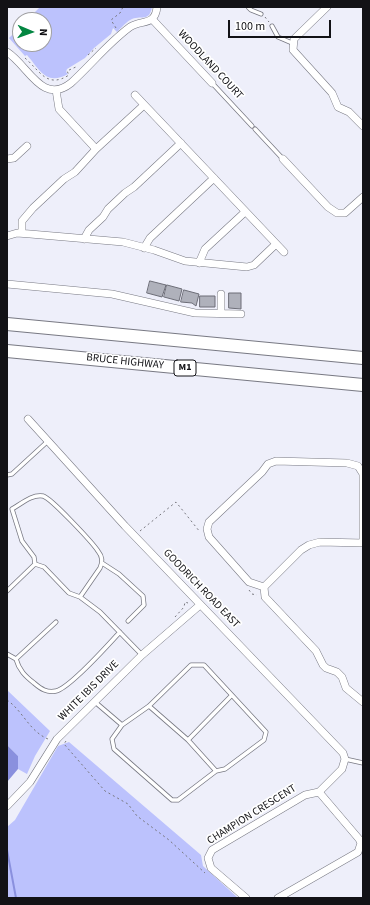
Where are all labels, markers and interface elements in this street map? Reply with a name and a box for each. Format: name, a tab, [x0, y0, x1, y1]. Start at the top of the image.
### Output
north arrow	[12, 12, 52, 52]
scale bar	[230, 12, 333, 38]
text: 100 m	[235, 18, 265, 35]
text: N	[36, 28, 51, 36]
street label: WOODLAND COURT	[175, 28, 245, 102]
street label: BRUCE HIGHWAY	[86, 351, 164, 373]
road number: M1	[174, 360, 196, 376]
street label: GOODRICH ROAD EAST	[160, 547, 242, 631]
street label: WHITE IBIS DRIVE	[56, 658, 122, 724]
street label: CHAMPION CRESCENT	[205, 782, 299, 848]

